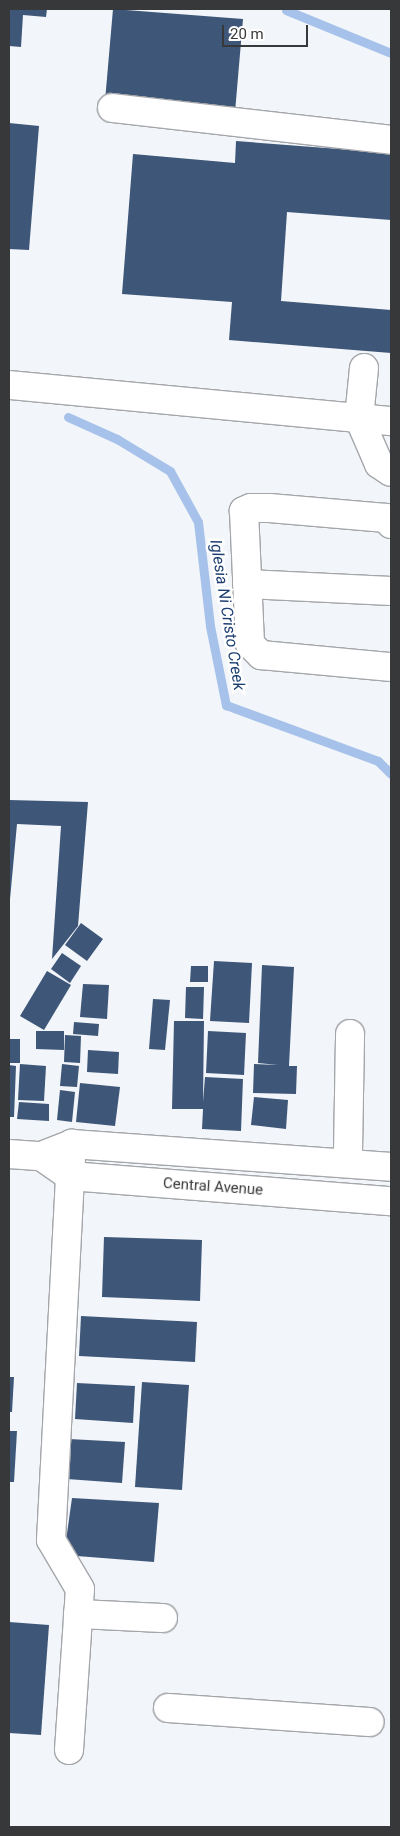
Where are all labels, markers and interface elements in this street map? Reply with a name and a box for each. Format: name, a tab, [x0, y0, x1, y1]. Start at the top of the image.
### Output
scale bar	[225, 15, 311, 47]
text: 20 m	[230, 25, 264, 43]
water label: Iglesia Ni Cristo Creek	[206, 538, 248, 692]
street label: Central Avenue	[162, 1175, 264, 1199]

